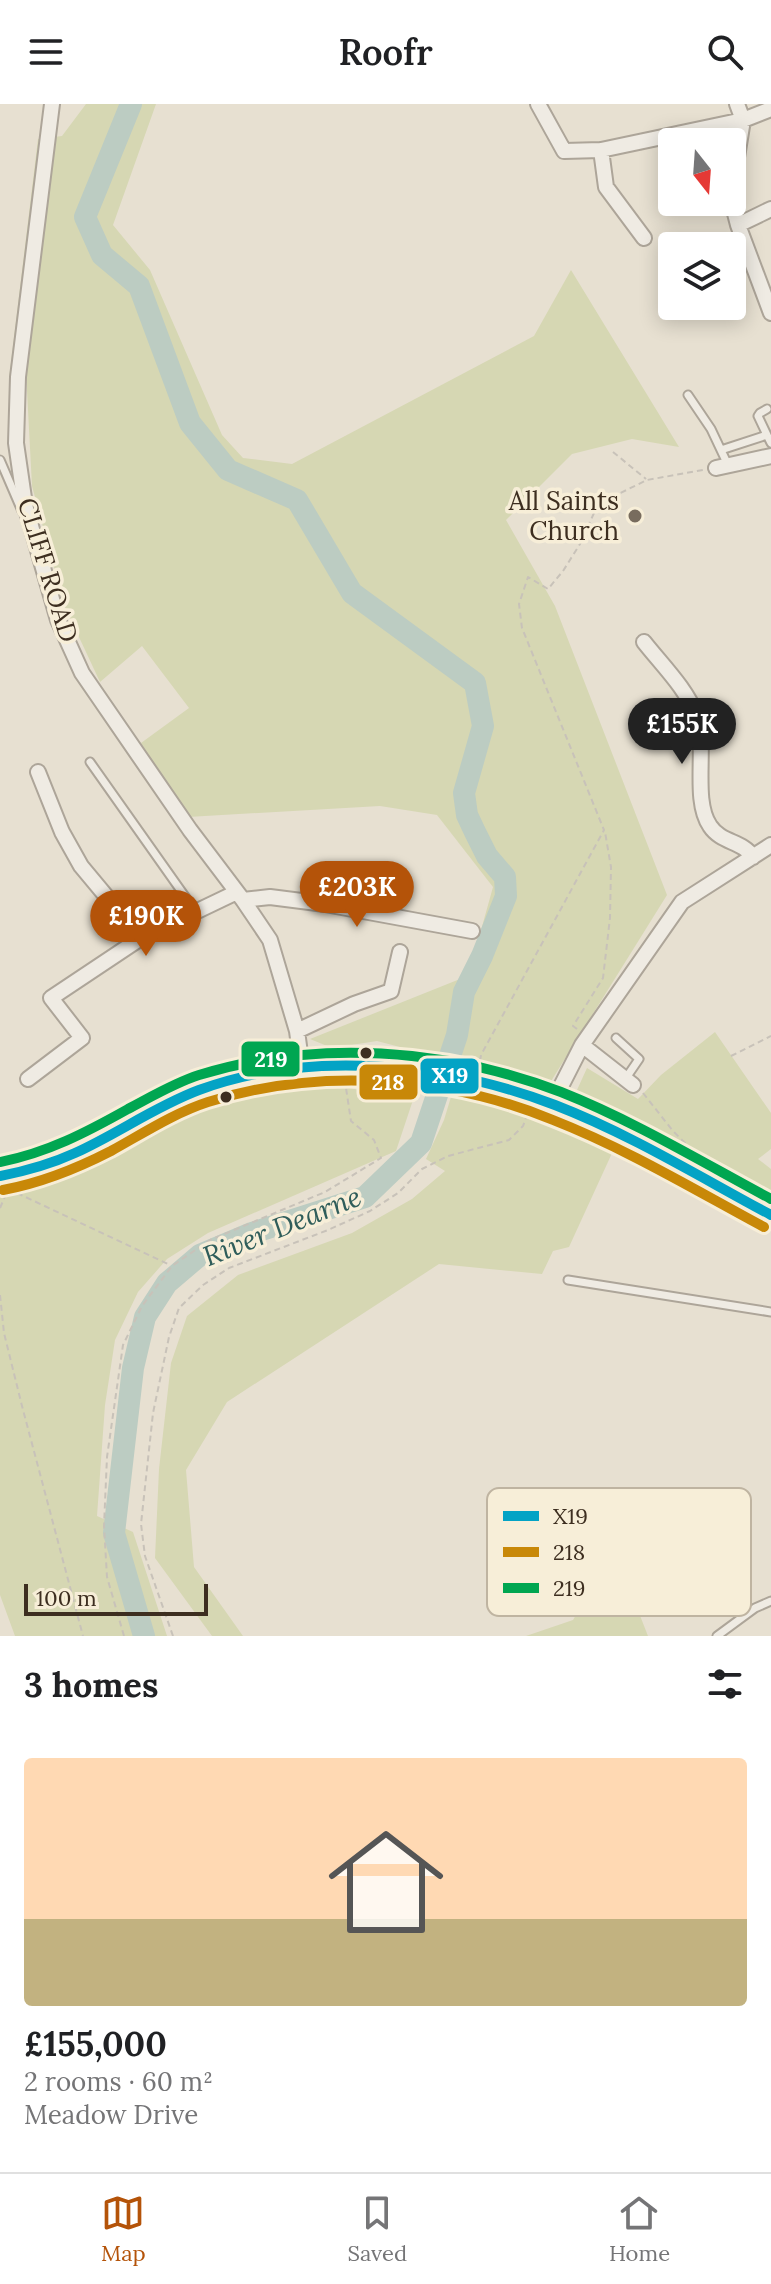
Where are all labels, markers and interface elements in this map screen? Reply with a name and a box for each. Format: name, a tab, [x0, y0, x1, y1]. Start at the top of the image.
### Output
text: Roofr	[338, 29, 433, 75]
icon: menu	[24, 30, 68, 74]
icon: search	[703, 30, 747, 74]
north arrow	[658, 128, 746, 216]
map controls	[658, 128, 746, 320]
button: layers	[658, 232, 746, 320]
place label: All Saints Church	[508, 484, 619, 547]
street label: CLIFF ROAD	[11, 494, 86, 646]
marker: All Saints Church	[626, 507, 644, 525]
pin: £155K	[626, 698, 738, 766]
text: £155K	[646, 707, 718, 740]
pin: £203K	[301, 861, 413, 929]
text: £203K	[318, 870, 396, 903]
pin: £190K	[90, 890, 202, 958]
text: £190K	[108, 899, 184, 932]
line badge: 219	[240, 1040, 301, 1078]
text: 219	[254, 1045, 288, 1073]
unlabelled marker	[358, 1045, 374, 1061]
line badge: X19	[419, 1057, 480, 1095]
text: X19	[432, 1061, 468, 1089]
line badge: 218	[358, 1063, 419, 1101]
text: 218	[371, 1068, 405, 1096]
unlabelled marker	[218, 1089, 234, 1105]
water label: River Dearne	[198, 1178, 366, 1274]
legend	[487, 1488, 751, 1616]
text: X19	[553, 1502, 588, 1530]
text: 218	[553, 1538, 585, 1566]
text: 219	[553, 1574, 586, 1602]
scale bar	[24, 1580, 208, 1616]
text: 100 m	[36, 1584, 97, 1612]
icon: filters	[703, 1662, 747, 1706]
text: 3 homes	[24, 1663, 158, 1706]
icon: home	[314, 1810, 458, 1954]
text: £155,000	[24, 2022, 167, 2065]
text: 2 rooms · 60 m²	[24, 2065, 213, 2098]
text: Meadow Drive	[24, 2098, 198, 2131]
tab: Map	[101, 2191, 146, 2267]
tab: Saved	[348, 2191, 407, 2267]
tab: Home	[609, 2191, 670, 2267]

